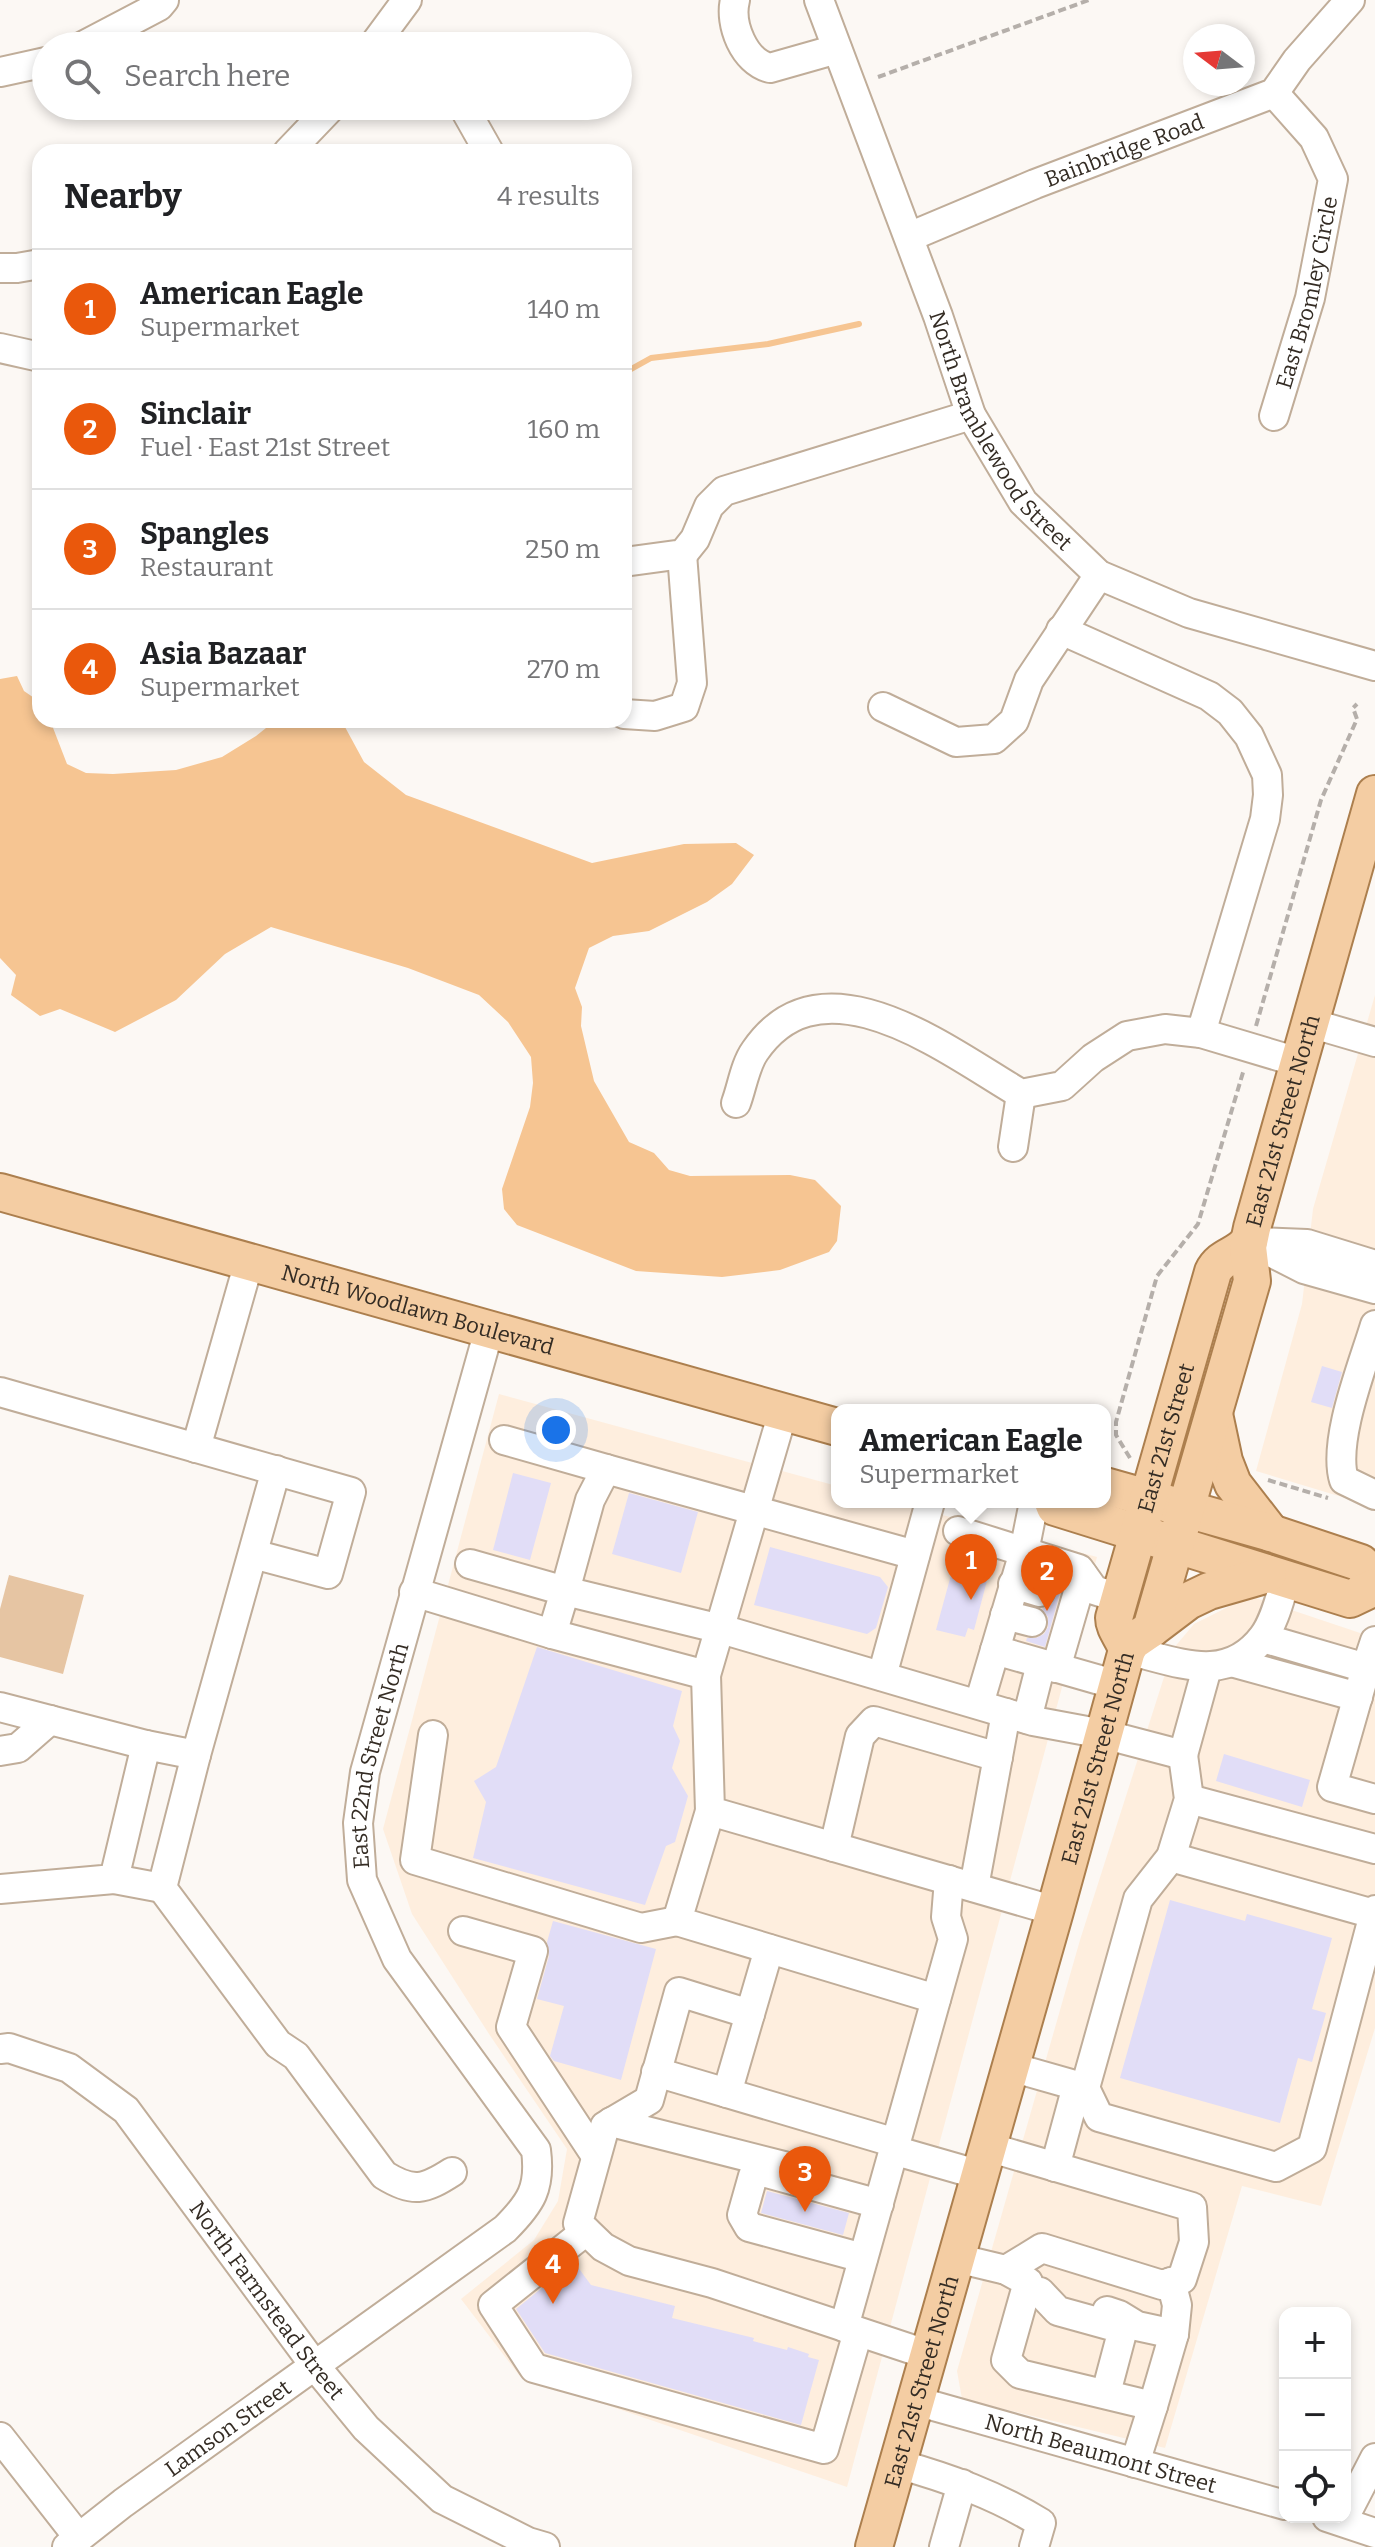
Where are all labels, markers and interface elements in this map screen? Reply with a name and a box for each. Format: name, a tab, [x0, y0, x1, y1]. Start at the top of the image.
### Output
north arrow	[1183, 24, 1255, 96]
search box	[32, 32, 632, 120]
icon: search	[60, 54, 104, 98]
text: Search here	[124, 58, 291, 94]
street label: Bainbridge Road	[1041, 108, 1207, 193]
text: Nearby	[64, 176, 182, 217]
text: 4 results	[497, 181, 600, 212]
street label: East Bromley Circle	[1270, 194, 1343, 392]
text: American Eagle	[140, 276, 364, 312]
text: 1	[84, 294, 96, 325]
text: 140 m	[528, 294, 600, 325]
street label: North Bramblewood Street	[924, 307, 1078, 556]
text: Supermarket	[140, 312, 300, 343]
text: Sinclair	[140, 396, 251, 432]
text: 2	[83, 414, 97, 445]
text: 160 m	[528, 414, 600, 445]
text: Fuel · East 21st Street	[140, 432, 390, 463]
text: Spangles	[140, 516, 269, 552]
text: 3	[83, 534, 97, 565]
text: 250 m	[525, 534, 600, 565]
text: Restaurant	[140, 552, 273, 583]
text: Asia Bazaar	[140, 636, 306, 672]
text: 4	[82, 654, 98, 685]
text: 270 m	[527, 654, 600, 685]
text: Supermarket	[140, 672, 300, 703]
street label: East 21st Street North	[1239, 1011, 1325, 1230]
street label: North Woodlawn Boulevard	[279, 1258, 557, 1360]
street label: East 21st Street	[1131, 1360, 1200, 1516]
popup	[831, 1404, 1111, 1508]
your location	[536, 1410, 576, 1450]
text: American Eagle	[859, 1423, 1083, 1459]
text: Supermarket	[859, 1459, 1019, 1490]
pin: 1	[945, 1534, 997, 1600]
pin: 2	[1021, 1545, 1073, 1611]
street label: East 22nd Street North	[344, 1639, 414, 1870]
street label: East 21st Street North	[1055, 1648, 1139, 1867]
pin: 3	[779, 2146, 831, 2212]
street label: North Farmstead Street	[184, 2195, 350, 2405]
pin: 4	[527, 2238, 579, 2304]
street label: East 21st Street North	[878, 2272, 964, 2491]
map controls	[1279, 2307, 1351, 2523]
button: +	[1279, 2307, 1351, 2379]
street label: Lamson Street	[159, 2374, 296, 2482]
button: −	[1279, 2379, 1351, 2451]
street label: North Beaumont Street	[982, 2408, 1220, 2499]
button: locate	[1279, 2451, 1351, 2523]

